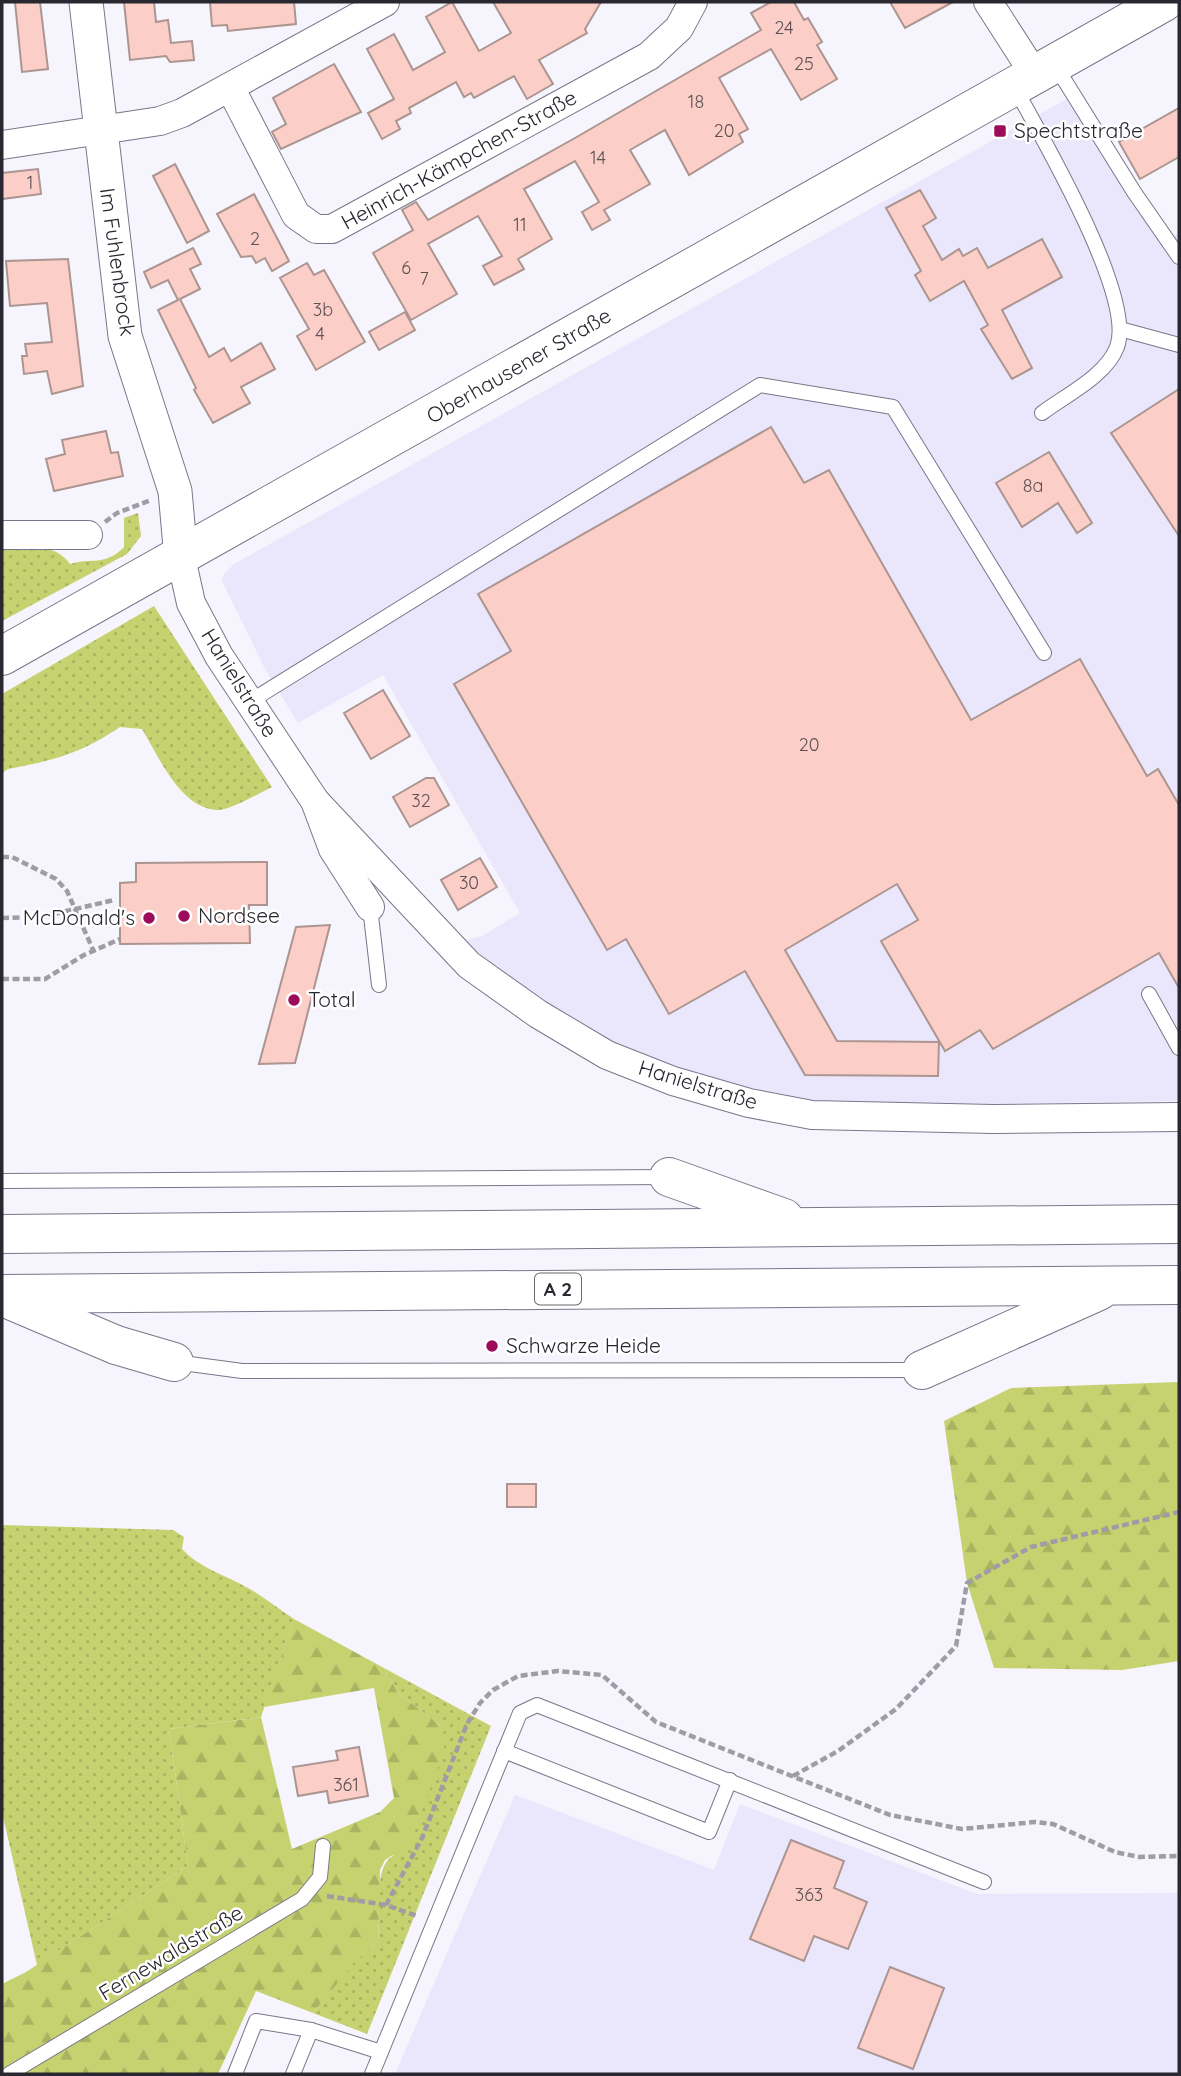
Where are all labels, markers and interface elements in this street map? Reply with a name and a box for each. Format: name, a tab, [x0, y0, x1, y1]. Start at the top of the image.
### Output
house number: 24	[774, 16, 794, 39]
house number: 25	[794, 52, 814, 75]
street label: Heinrich-Kämpchen-Straße	[336, 84, 581, 235]
house number: 18	[688, 90, 704, 113]
place label: Spechtstraße	[1014, 117, 1143, 143]
house number: 20	[714, 119, 734, 142]
marker: Spechtstraße	[992, 123, 1008, 139]
house number: 14	[590, 146, 606, 169]
house number: 1	[27, 171, 33, 194]
street label: Im Fuhlenbrock	[95, 186, 141, 338]
house number: 11	[513, 213, 527, 236]
house number: 2	[250, 227, 260, 250]
house number: 6	[401, 256, 411, 279]
house number: 7	[419, 267, 429, 290]
house number: 3b	[313, 298, 333, 321]
street label: Oberhausener Straße	[422, 302, 615, 429]
house number: 4	[315, 322, 325, 345]
house number: 8a	[1023, 474, 1043, 497]
street label: Hanielstraße	[196, 623, 284, 742]
house number: 20	[799, 733, 819, 756]
house number: 32	[411, 789, 431, 812]
house number: 30	[459, 871, 479, 894]
place label: Nordsee	[198, 902, 280, 928]
place label: McDonald's	[23, 904, 135, 930]
marker: Nordsee	[176, 908, 192, 924]
marker: McDonald's	[141, 910, 157, 926]
place label: Total	[308, 986, 356, 1012]
marker: Total	[286, 992, 302, 1008]
street label: Hanielstraße	[636, 1054, 761, 1114]
road number: A 2	[535, 1274, 581, 1304]
place label: Schwarze Heide	[506, 1332, 661, 1358]
marker: Schwarze Heide	[484, 1338, 500, 1354]
house number: 361	[333, 1773, 359, 1796]
house number: 363	[795, 1883, 823, 1906]
street label: Fernewaldstraße	[94, 1899, 247, 2005]

